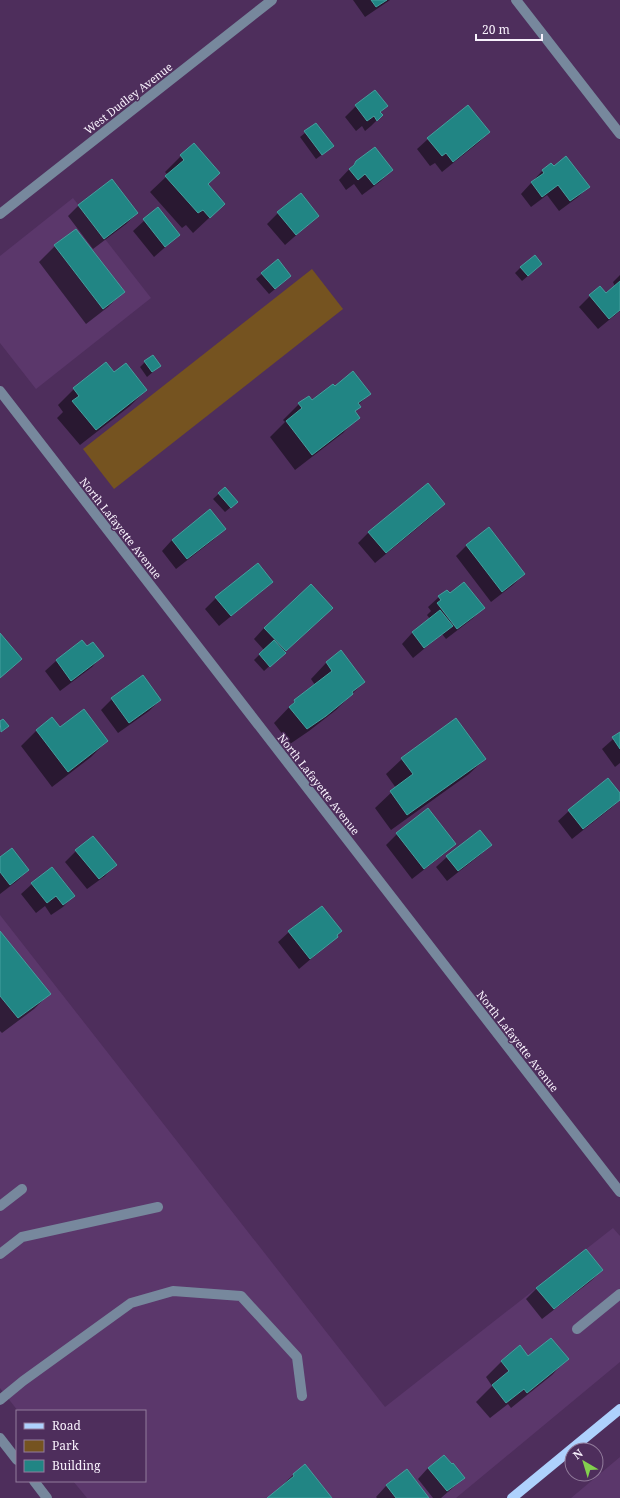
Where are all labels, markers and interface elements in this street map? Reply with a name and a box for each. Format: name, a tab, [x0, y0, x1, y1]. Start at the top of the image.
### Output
scale bar	[476, 16, 542, 42]
text: 20 m	[482, 21, 510, 38]
street label: West Dudley Avenue	[81, 59, 175, 137]
street label: North Lafayette Avenue	[77, 474, 165, 582]
street label: North Lafayette Avenue	[275, 730, 363, 838]
street label: North Lafayette Avenue	[474, 987, 562, 1095]
legend	[16, 1410, 146, 1482]
text: Road	[52, 1417, 82, 1434]
text: Park	[52, 1437, 80, 1454]
north arrow	[564, 1442, 604, 1482]
text: N	[570, 1445, 586, 1462]
text: Building	[52, 1457, 101, 1474]

